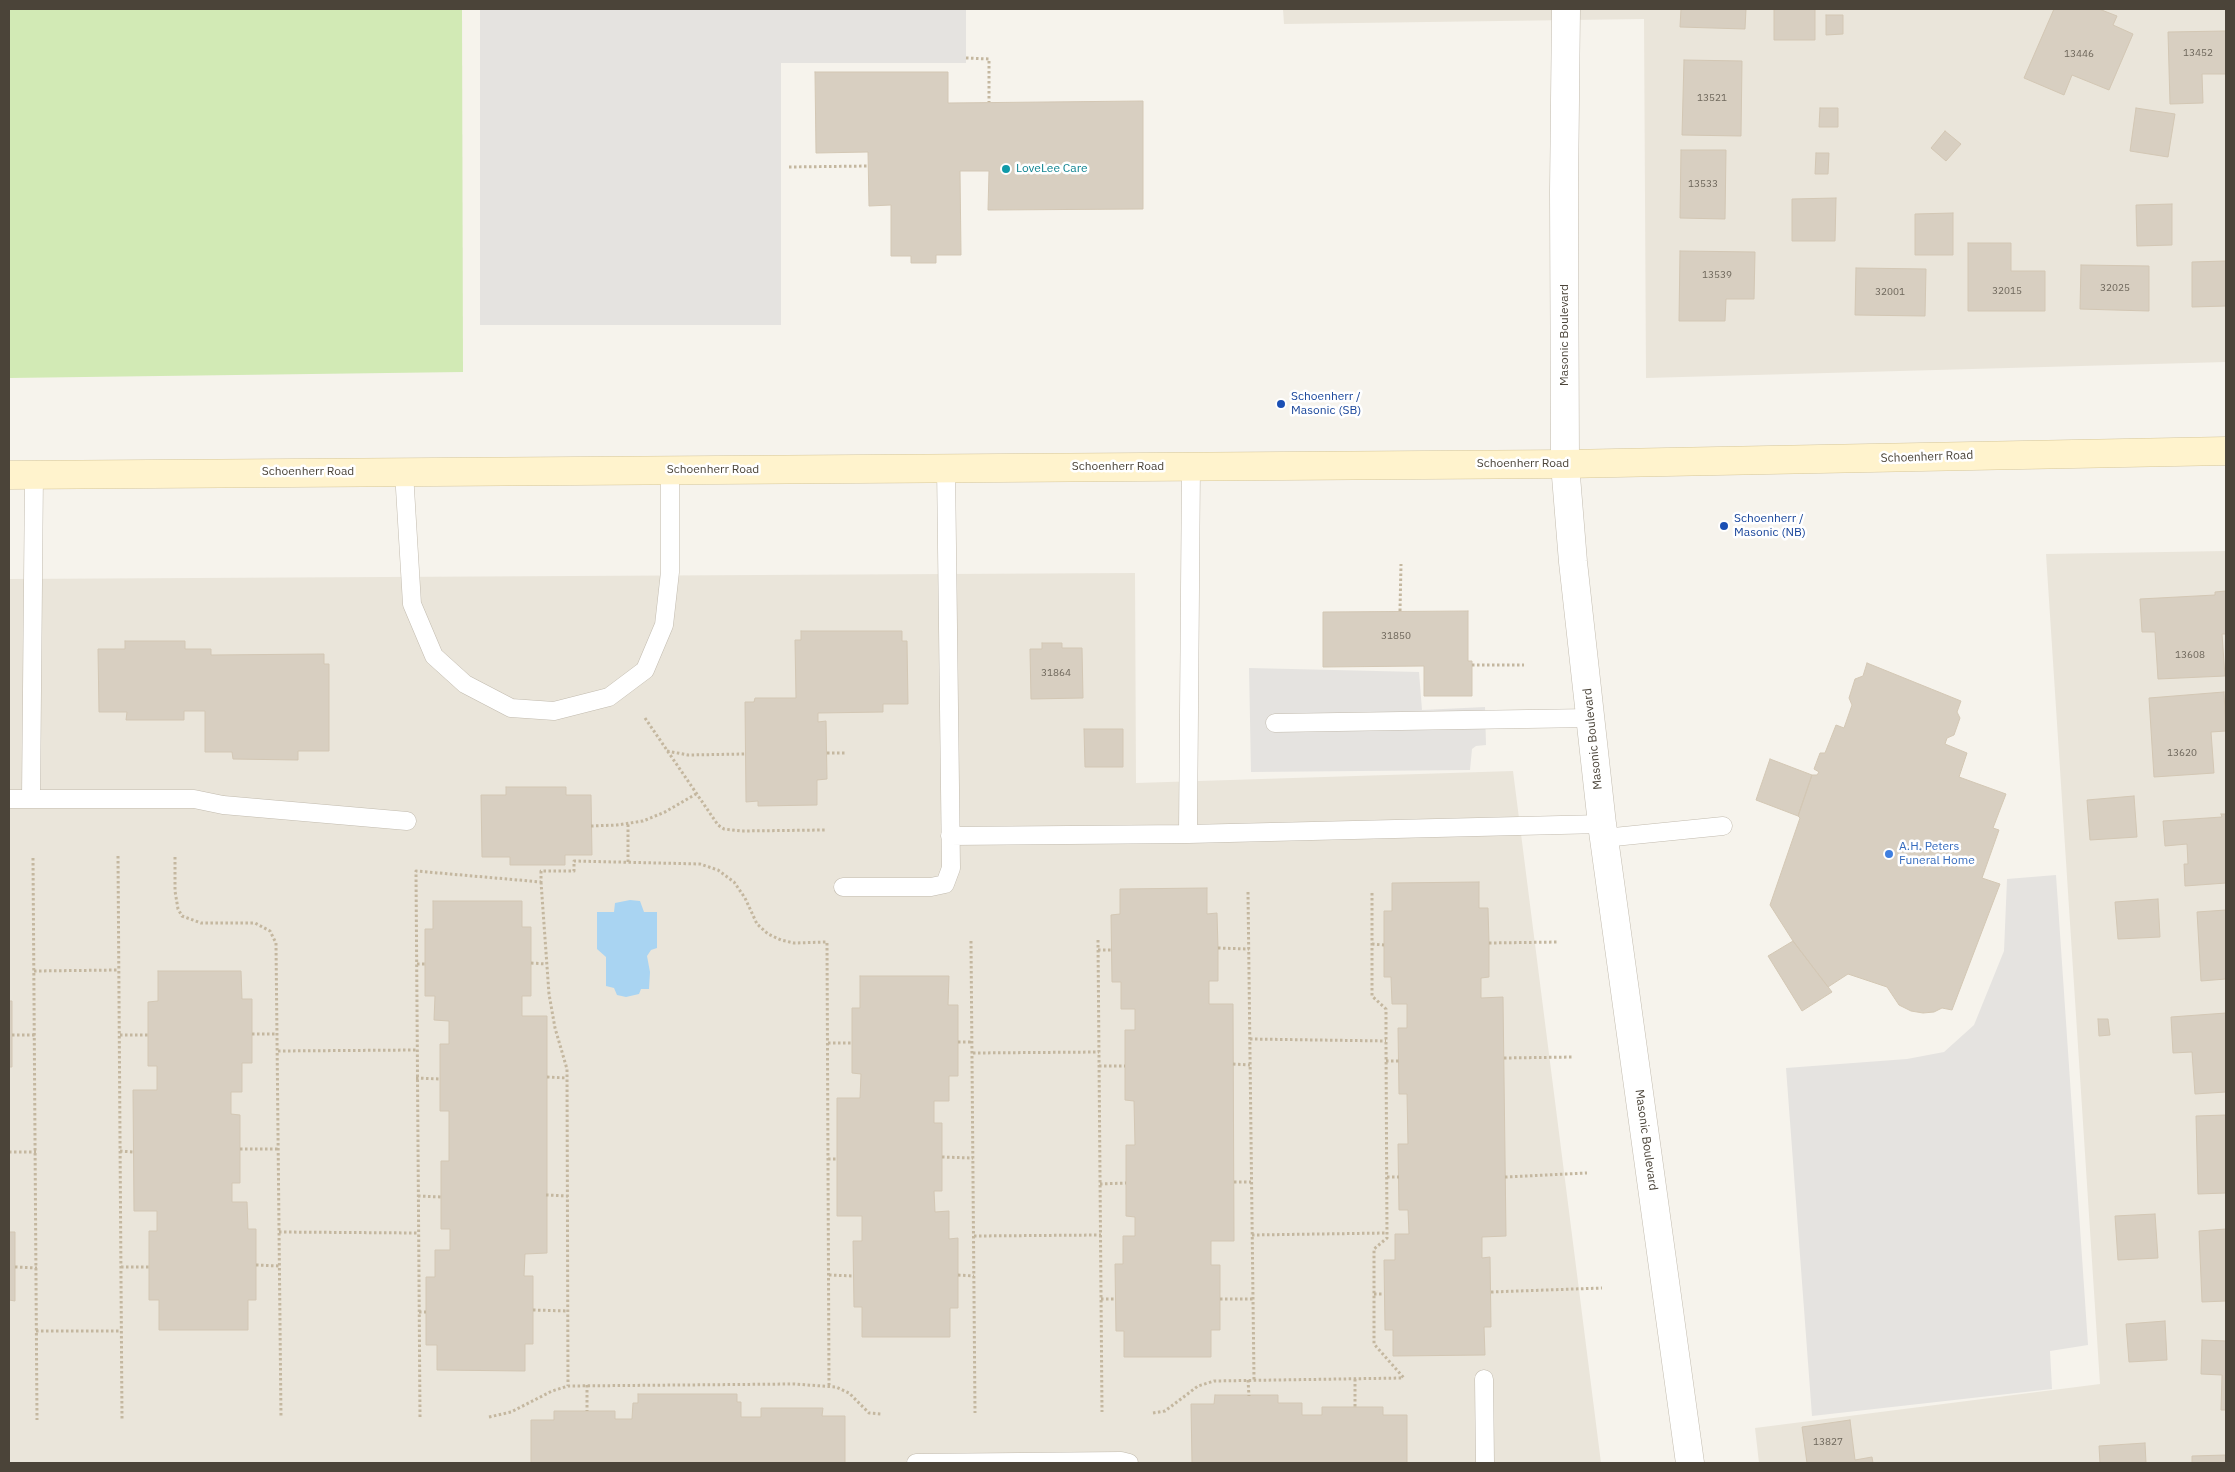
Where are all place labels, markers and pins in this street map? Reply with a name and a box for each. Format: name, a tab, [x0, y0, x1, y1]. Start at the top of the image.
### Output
place label: LoveLee Care	[1016, 162, 1088, 176]
marker: LoveLee Care	[1000, 163, 1012, 175]
place label: Schoenherr / Masonic (SB)	[1291, 390, 1361, 418]
marker: Schoenherr / Masonic (SB)	[1275, 398, 1287, 410]
place label: Schoenherr / Masonic (NB)	[1734, 512, 1806, 540]
marker: Schoenherr / Masonic (NB)	[1718, 520, 1730, 532]
place label: A.H. Peters Funeral Home	[1899, 840, 1975, 868]
marker: A.H. Peters Funeral Home	[1883, 848, 1895, 860]

